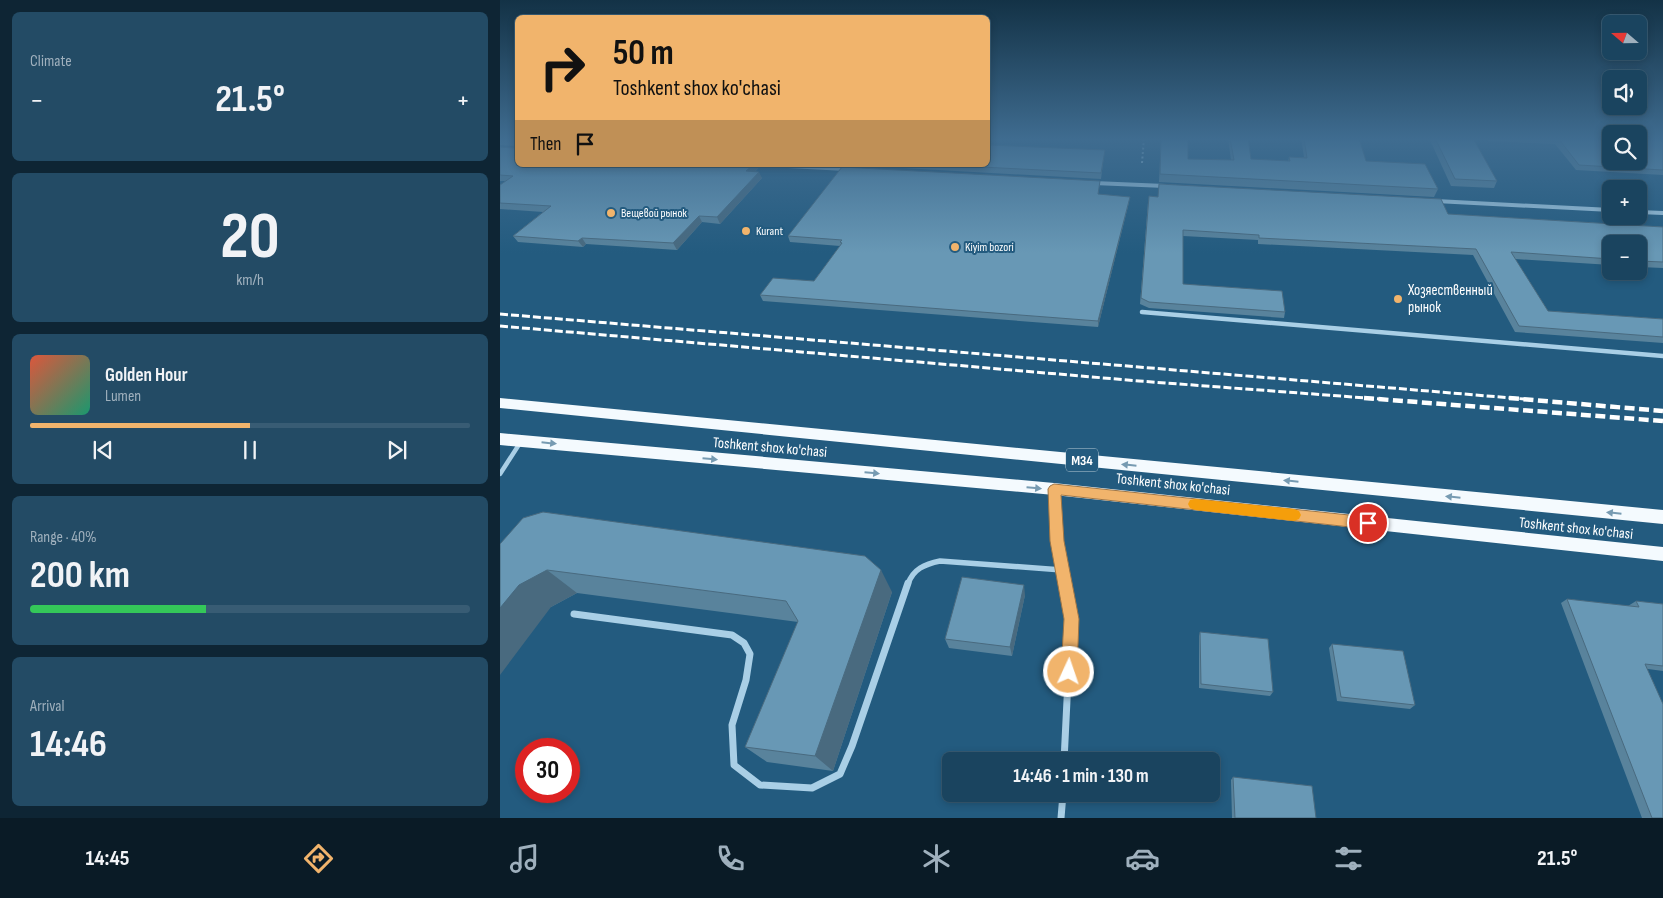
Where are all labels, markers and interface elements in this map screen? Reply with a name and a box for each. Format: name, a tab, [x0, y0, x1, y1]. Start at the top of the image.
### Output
north arrow	[1602, 15, 1648, 60]
map controls	[1602, 15, 1647, 280]
text: 50 m	[613, 32, 674, 75]
icon: right	[530, 35, 595, 100]
text: Climate	[30, 52, 72, 71]
button: sound	[1602, 70, 1647, 115]
text: Toshkent shox ko'chasi	[613, 75, 781, 102]
text: 21.5°	[215, 77, 285, 122]
text: −	[30, 84, 44, 117]
text: +	[456, 84, 470, 117]
button: search	[1602, 125, 1647, 170]
icon: arrive	[571, 130, 599, 158]
text: Then	[530, 133, 561, 156]
button: +	[1602, 180, 1647, 225]
text: 20	[220, 199, 280, 277]
place label: Вещевой рынок	[621, 206, 687, 221]
marker: Вещевой рынок	[605, 207, 617, 219]
place label: Kurant	[756, 224, 783, 239]
marker: Kurant	[740, 225, 752, 237]
button: −	[1602, 235, 1647, 280]
place label: Kiyim bozori	[965, 240, 1014, 255]
marker: Kiyim bozori	[949, 241, 961, 253]
text: km/h	[236, 271, 264, 290]
place label: Хозяественный рынок	[1407, 281, 1493, 317]
marker: Хозяественный рынок	[1392, 293, 1404, 305]
text: Golden Hour	[105, 364, 188, 387]
text: Lumen	[105, 387, 141, 406]
street label: Toshkent shox ko'chasi	[712, 433, 828, 462]
icon: previous	[89, 436, 117, 464]
icon: pause	[236, 436, 264, 464]
icon: next	[383, 436, 411, 464]
one-way arrow	[541, 440, 557, 448]
road number: M34	[1066, 448, 1098, 472]
one-way arrow	[703, 455, 719, 463]
one-way arrow	[1121, 461, 1137, 469]
one-way arrow	[864, 469, 880, 477]
street label: Toshkent shox ko'chasi	[1115, 469, 1231, 500]
one-way arrow	[1283, 477, 1299, 485]
one-way arrow	[1026, 484, 1042, 492]
one-way arrow	[1444, 493, 1460, 501]
pin	[1347, 502, 1389, 544]
one-way arrow	[1606, 508, 1622, 516]
icon: arrive	[1354, 509, 1382, 537]
street label: Toshkent shox ko'chasi	[1518, 513, 1634, 544]
text: Range · 40%	[30, 528, 97, 547]
text: 200 km	[30, 553, 130, 598]
position arrow	[1042, 645, 1094, 697]
text: Arrival	[30, 697, 64, 716]
text: 14:46	[30, 722, 107, 767]
speed limit sign: 30	[515, 738, 580, 803]
text: 14:46 · 1 min · 130 m	[1013, 765, 1149, 788]
icon: directions	[301, 841, 336, 876]
icon: music	[507, 841, 542, 876]
icon: phone	[713, 841, 748, 876]
icon: climate	[919, 841, 954, 876]
icon: car	[1125, 841, 1160, 876]
icon: filters	[1331, 841, 1366, 876]
text: 14:45	[86, 845, 129, 872]
text: 21.5°	[1537, 845, 1577, 872]

